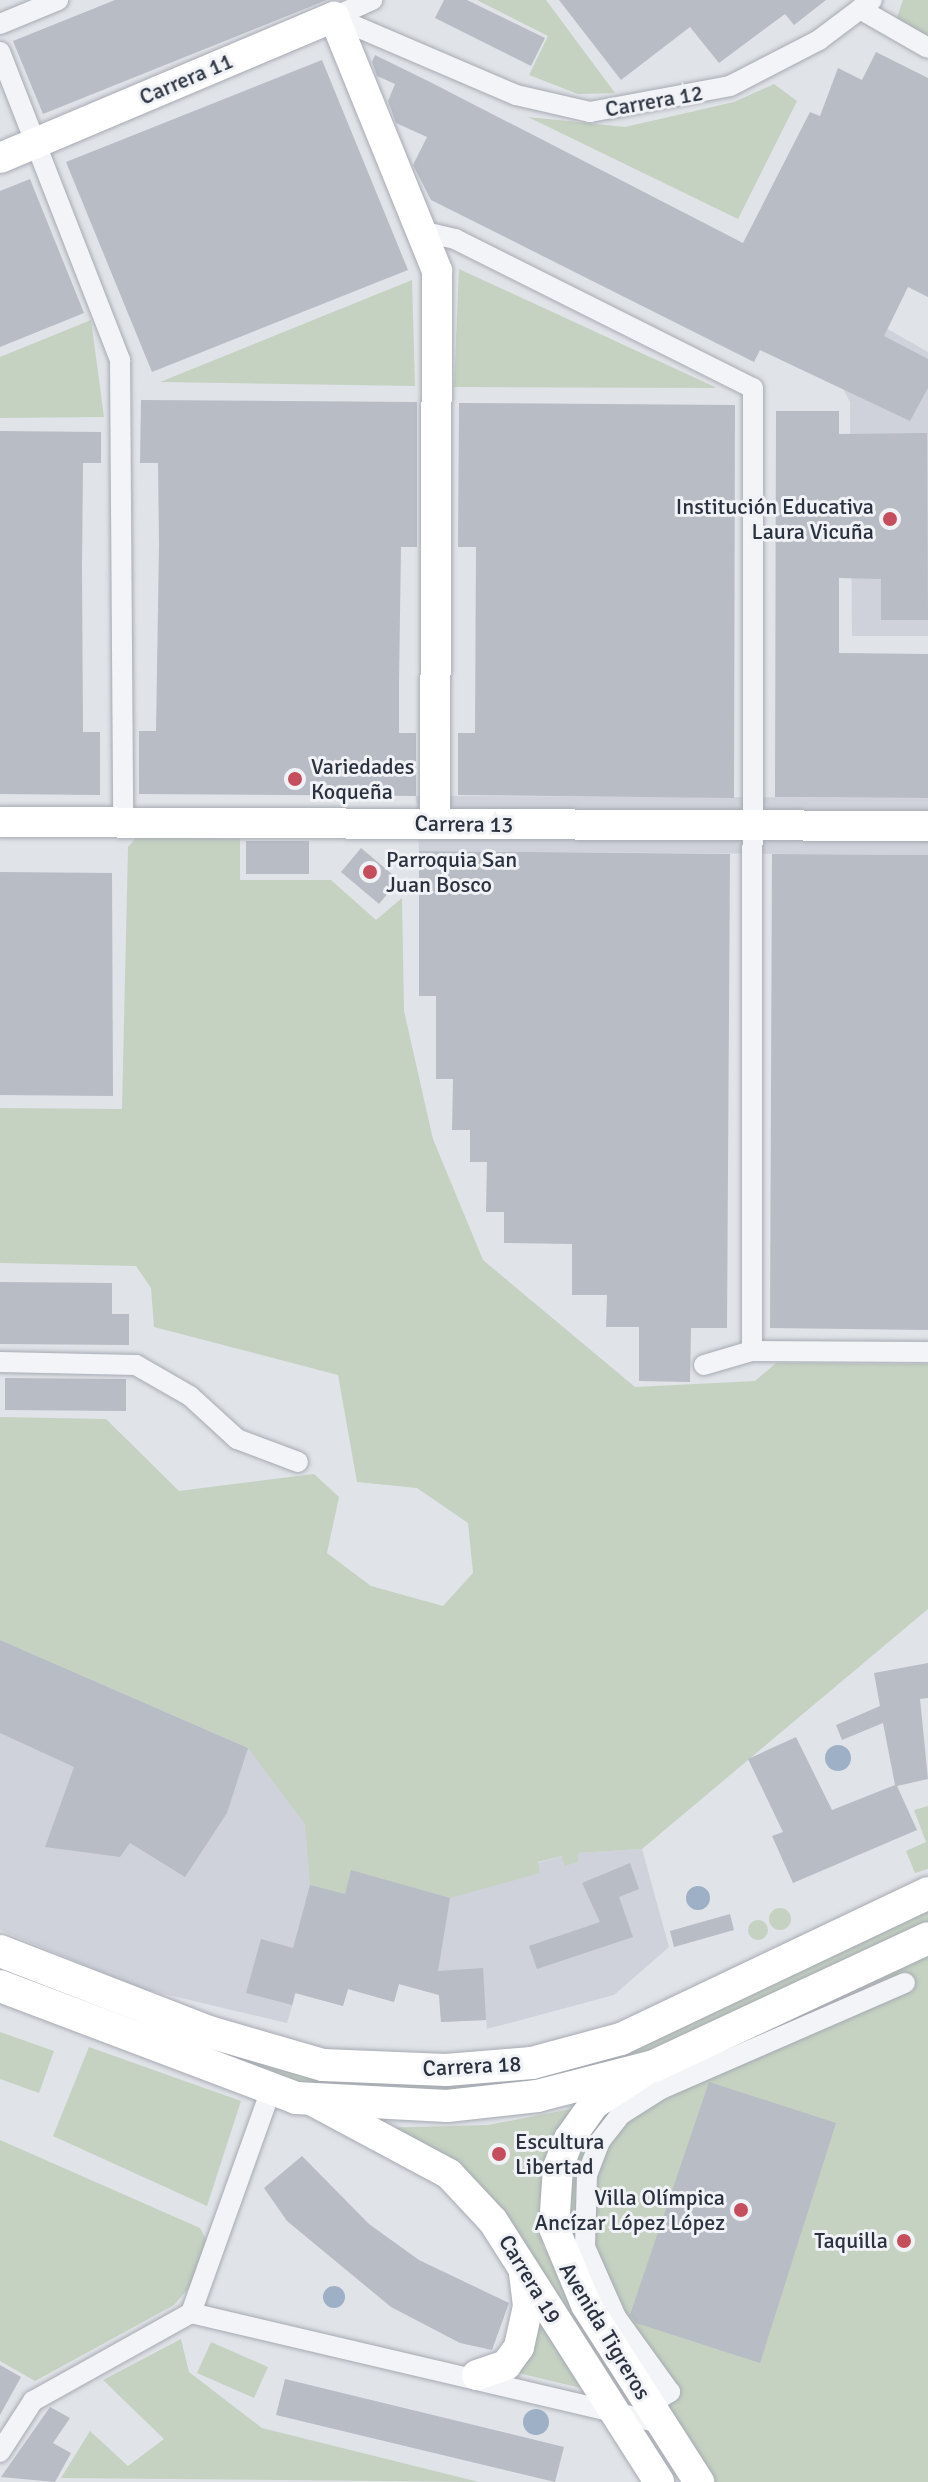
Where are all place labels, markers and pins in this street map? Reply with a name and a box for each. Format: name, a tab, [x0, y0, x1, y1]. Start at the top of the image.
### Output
place label: Institución Educativa Laura Vicuña	[676, 493, 874, 544]
marker: Institución Educativa Laura Vicuña	[881, 510, 899, 528]
place label: Variedades Koqueña	[311, 753, 414, 804]
marker: Variedades Koqueña	[286, 770, 304, 788]
place label: Parroquia San Juan Bosco	[386, 846, 517, 898]
marker: Parroquia San Juan Bosco	[361, 863, 379, 881]
place label: Escultura Libertad	[515, 2128, 604, 2180]
marker: Escultura Libertad	[490, 2145, 508, 2163]
place label: Villa Olímpica Ancízar López López	[535, 2184, 725, 2236]
marker: Villa Olímpica Ancízar López López	[732, 2201, 750, 2219]
place label: Taquilla	[814, 2228, 888, 2254]
marker: Taquilla	[895, 2232, 913, 2250]

